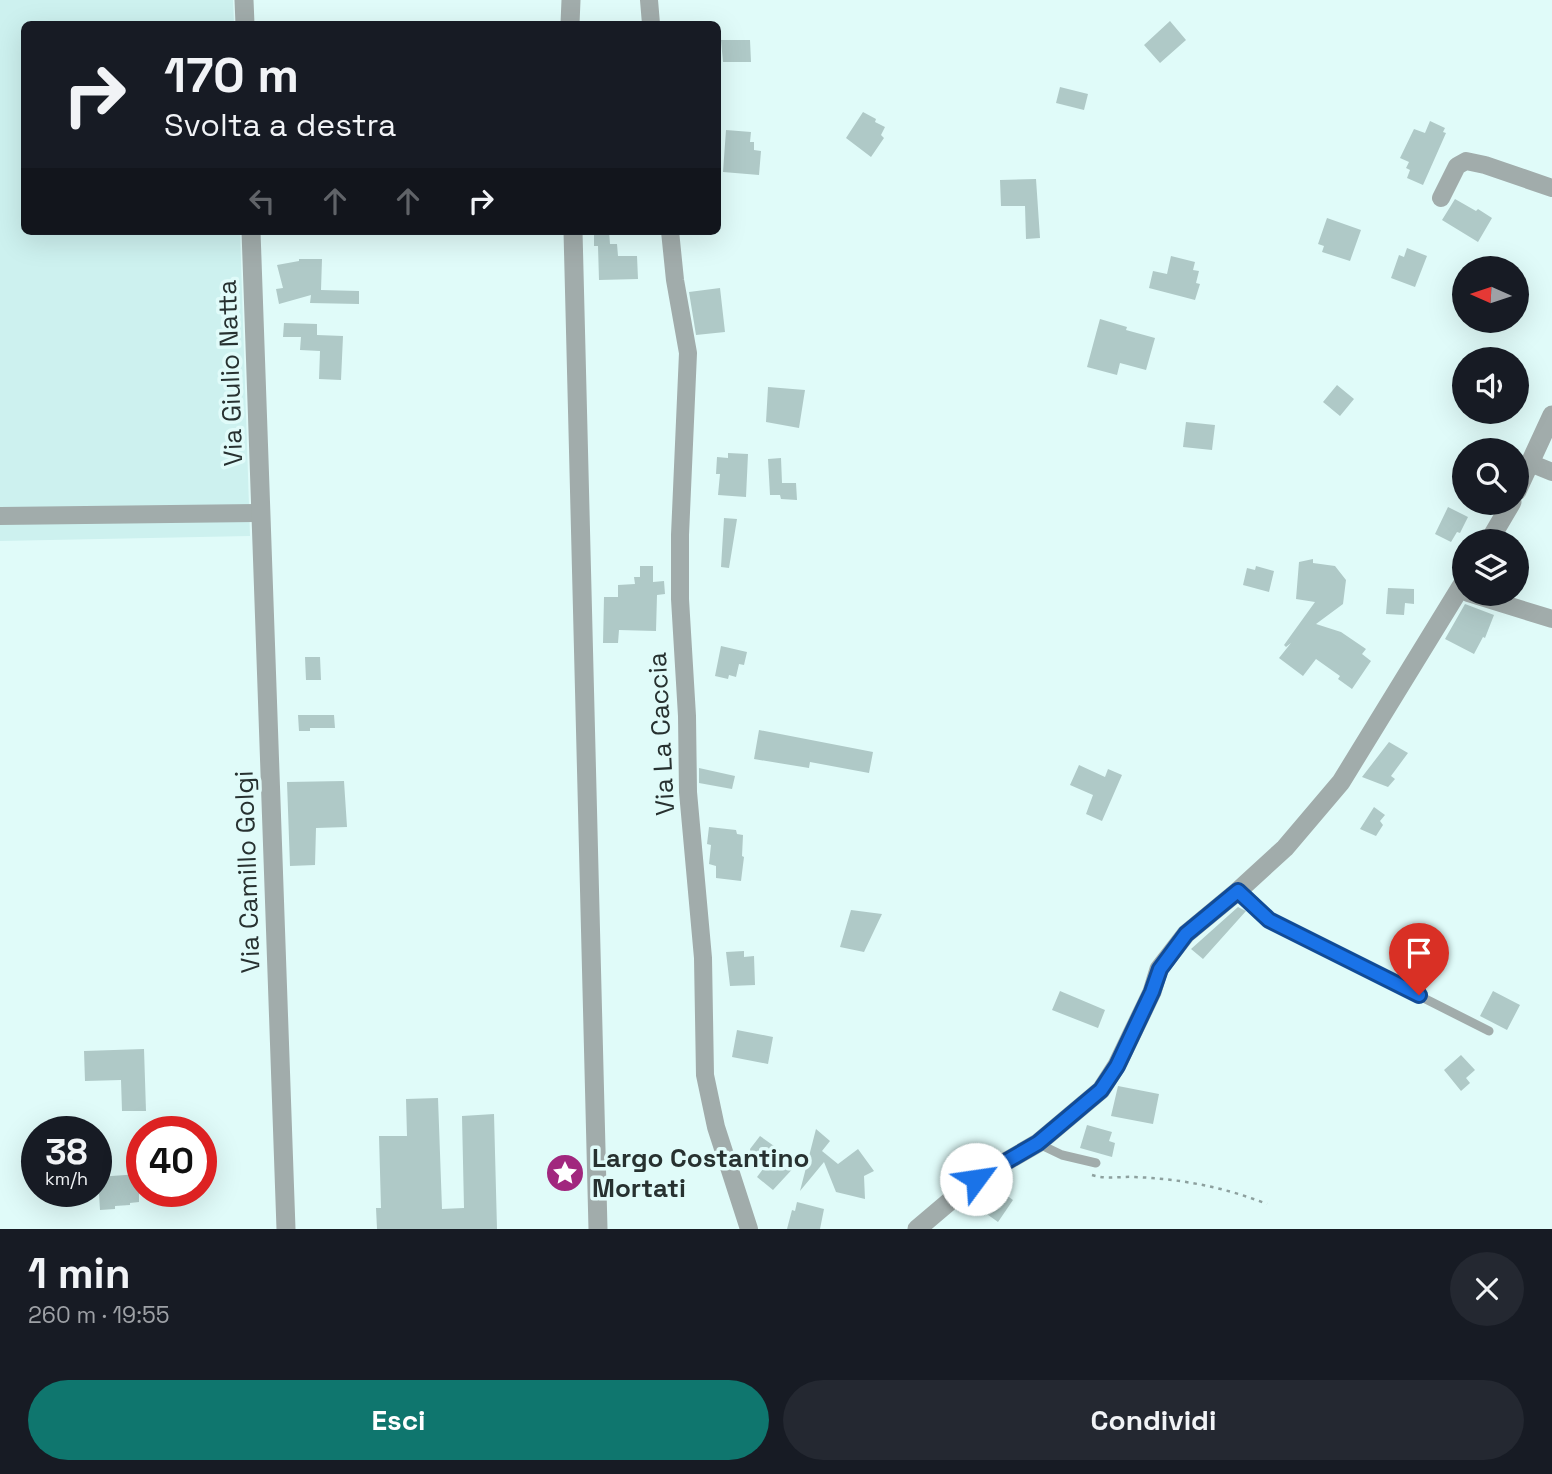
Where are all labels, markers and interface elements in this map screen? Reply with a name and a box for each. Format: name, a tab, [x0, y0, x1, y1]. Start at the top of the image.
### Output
text: 170 m	[164, 44, 299, 106]
icon: right	[49, 49, 140, 140]
text: Svolta a destra	[164, 105, 396, 145]
icon: left	[243, 182, 281, 220]
icon: ahead	[316, 182, 354, 220]
icon: ahead	[389, 182, 427, 220]
icon: right	[462, 182, 500, 220]
north arrow	[1452, 256, 1530, 332]
map controls	[1452, 256, 1529, 606]
street label: Via Giulio Natta	[210, 279, 250, 467]
button: sound	[1452, 347, 1529, 424]
button: search	[1452, 438, 1529, 515]
button: layers	[1452, 529, 1529, 606]
street label: Via La Caccia	[640, 651, 682, 817]
street label: Via Camillo Golgi	[226, 770, 268, 974]
pin	[1389, 923, 1449, 995]
icon: arrive	[1400, 934, 1438, 972]
speed limit sign: 40	[126, 1116, 217, 1207]
text: 38	[45, 1130, 88, 1174]
place label: Largo Costantino Mortati	[592, 1141, 809, 1205]
position arrow	[939, 1142, 1013, 1216]
place icon: Largo Costantino Mortati	[544, 1152, 586, 1194]
text: km/h	[45, 1167, 88, 1190]
text: 1 min	[28, 1247, 131, 1300]
button: close	[1450, 1252, 1524, 1326]
text: 260 m · 19:55	[28, 1300, 170, 1330]
button: Esci	[28, 1380, 769, 1460]
button: Condividi	[783, 1380, 1524, 1460]

